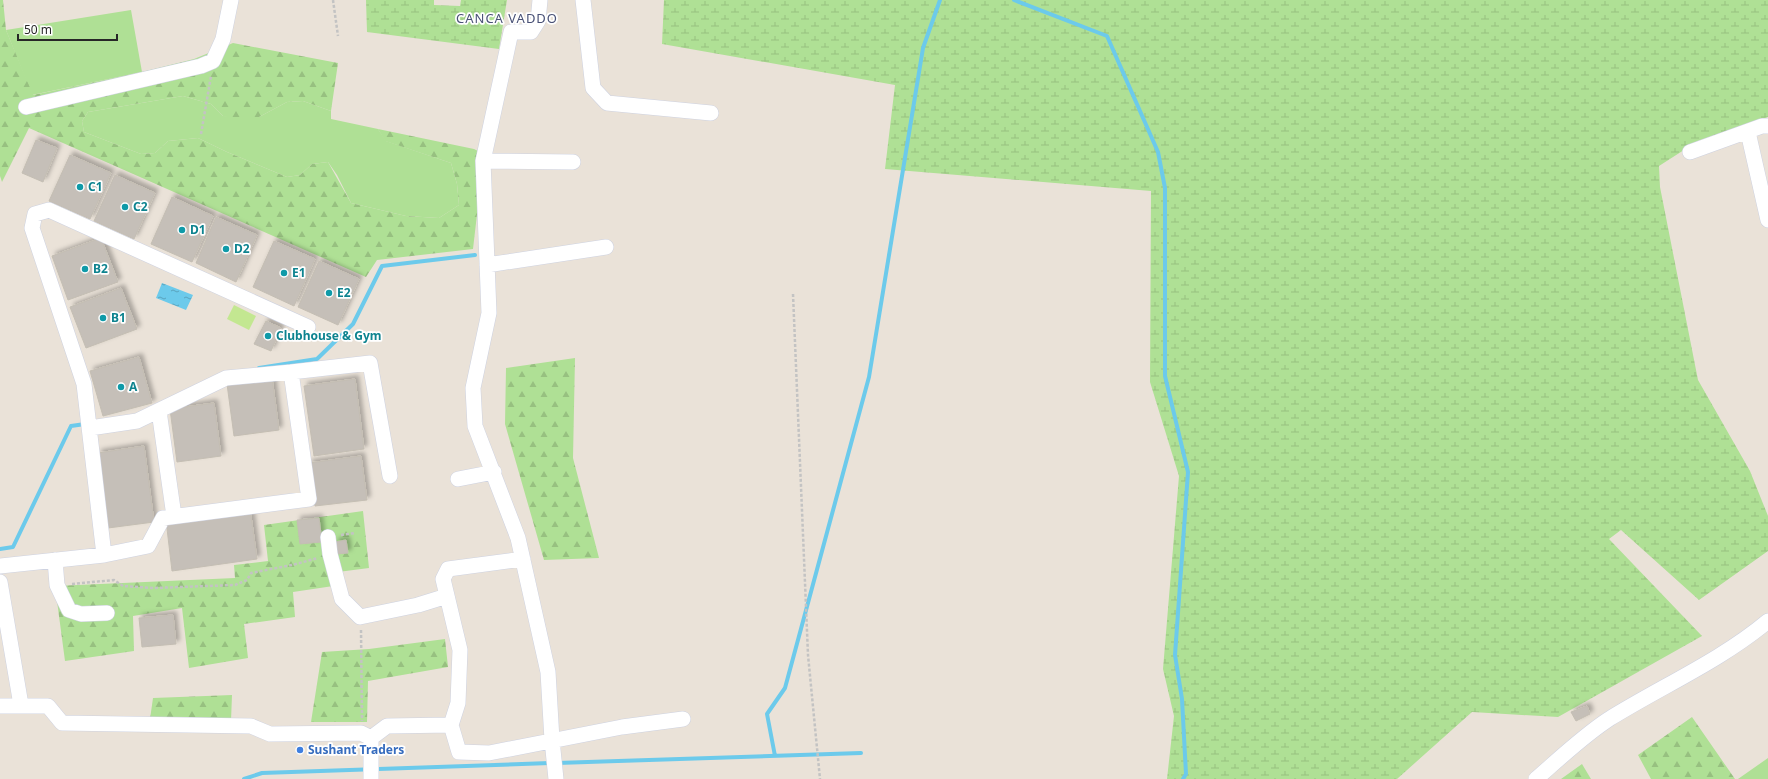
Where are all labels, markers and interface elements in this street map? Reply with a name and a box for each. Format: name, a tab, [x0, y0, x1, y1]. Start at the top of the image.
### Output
district label: CANCA VADDO	[456, 9, 558, 27]
scale bar	[18, 16, 117, 42]
text: 50 m	[24, 21, 52, 38]
place label: C1	[88, 178, 103, 195]
marker: C1	[75, 182, 85, 192]
place label: C2	[133, 198, 148, 215]
marker: C2	[120, 202, 130, 212]
place label: D1	[190, 221, 206, 238]
marker: D1	[177, 225, 187, 235]
place label: D2	[234, 240, 250, 257]
marker: D2	[221, 244, 231, 254]
place label: B2	[93, 260, 108, 277]
marker: B2	[80, 264, 90, 274]
place label: E1	[292, 264, 306, 281]
marker: E1	[279, 268, 289, 278]
place label: E2	[337, 284, 351, 301]
marker: E2	[324, 288, 334, 298]
place label: B1	[111, 309, 126, 326]
marker: B1	[98, 313, 108, 323]
place label: Clubhouse & Gym	[276, 327, 381, 344]
marker: Clubhouse & Gym	[263, 331, 273, 341]
place label: A	[129, 378, 138, 395]
marker: A	[116, 382, 126, 392]
place label: Sushant Traders	[308, 741, 404, 758]
marker: Sushant Traders	[295, 745, 305, 755]

